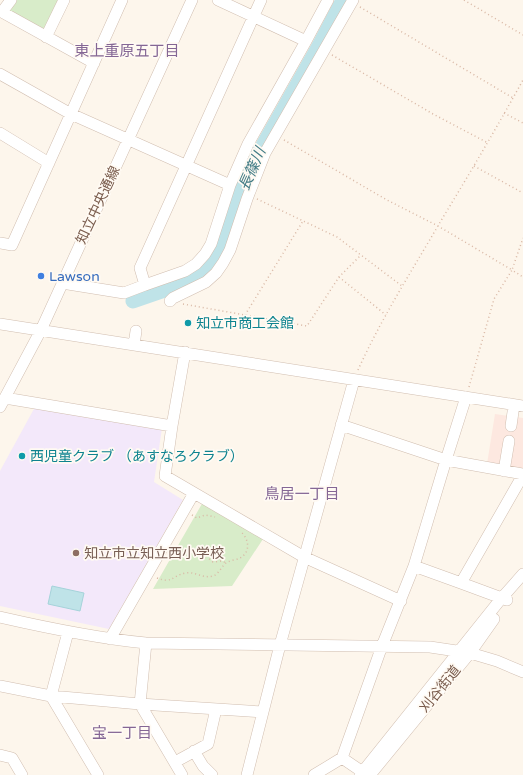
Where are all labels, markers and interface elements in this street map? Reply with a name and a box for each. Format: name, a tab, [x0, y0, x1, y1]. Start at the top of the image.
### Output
district label: 東上重原五丁目	[74, 42, 180, 60]
water label: 長篠川	[235, 143, 270, 193]
street label: 知立中央通線	[73, 163, 123, 247]
place label: Lawson	[49, 268, 100, 285]
marker: Lawson	[36, 271, 46, 281]
place label: 知立市商工会館	[196, 315, 294, 332]
marker: 知立市商工会館	[183, 318, 193, 328]
place label: 西児童クラブ （あすなろクラブ）	[30, 448, 244, 465]
marker: 西児童クラブ （あすなろクラブ）	[17, 451, 27, 461]
district label: 鳥居一丁目	[264, 485, 340, 503]
place label: 知立市立知立西小学校	[84, 545, 224, 562]
marker: 知立市立知立西小学校	[71, 548, 81, 558]
street label: 刈谷街道	[416, 662, 464, 716]
district label: 宝一丁目	[92, 724, 152, 742]

